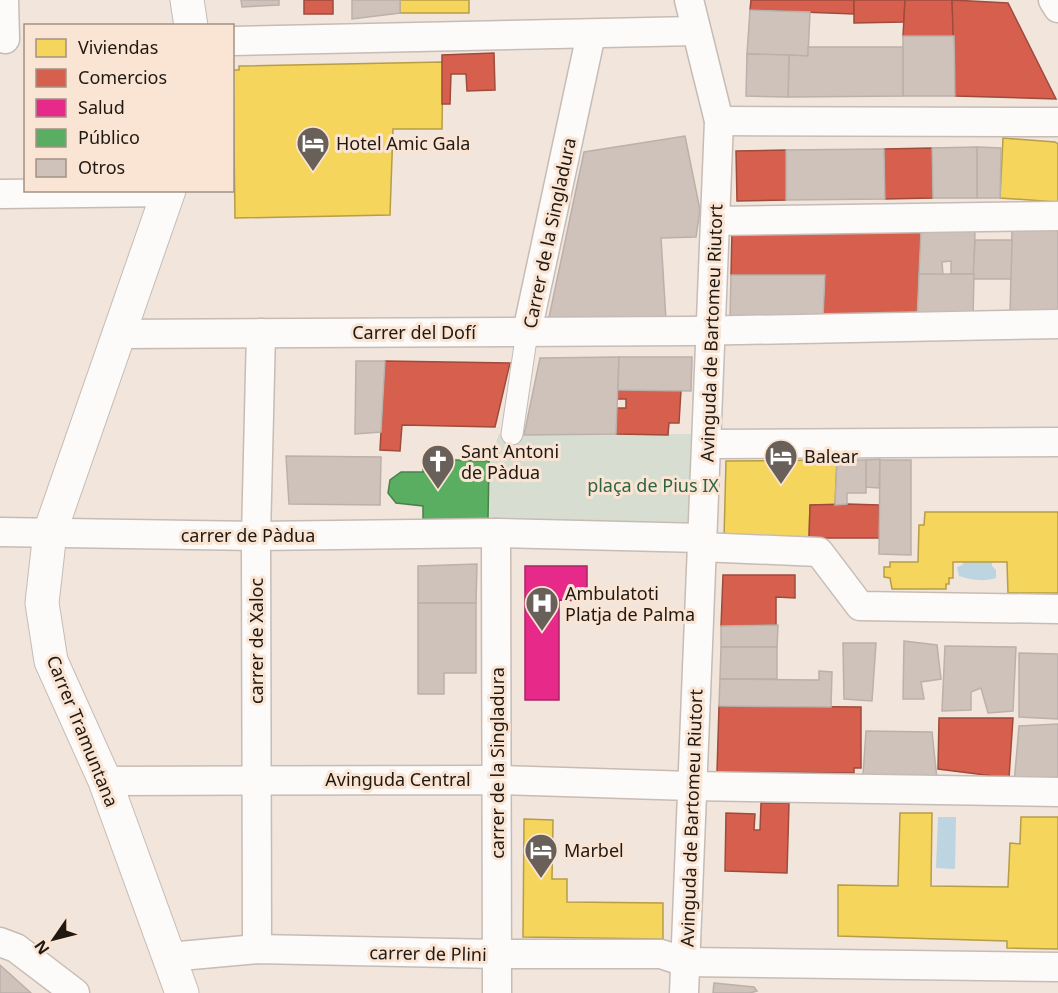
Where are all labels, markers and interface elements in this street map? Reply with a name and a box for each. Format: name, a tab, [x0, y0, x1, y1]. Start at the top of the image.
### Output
legend	[24, 24, 234, 192]
text: Viviendas	[78, 35, 158, 59]
text: Comercios	[78, 65, 167, 89]
text: Salud	[78, 95, 125, 119]
text: Público	[78, 125, 140, 149]
hotel icon: Hotel Amic Gala	[295, 125, 331, 172]
place label: Hotel Amic Gala	[336, 131, 470, 155]
street label: Carrer de la Singladura	[517, 135, 581, 331]
text: Otros	[78, 155, 125, 179]
street label: Avinguda de Bartomeu Riutort	[695, 203, 728, 462]
street label: Carrer del Dofí	[352, 320, 476, 344]
hotel icon: Balear	[763, 438, 799, 485]
place label: Sant Antoni de Pàdua	[461, 439, 559, 484]
church icon: Sant Antoni de Pàdua	[420, 443, 456, 490]
place label: Balear	[804, 444, 859, 468]
park label: plaça de Pius IX	[587, 473, 719, 497]
street label: carrer de Pàdua	[181, 523, 315, 547]
street label: carrer de Xaloc	[244, 578, 268, 704]
place label: Ambulatoti Platja de Palma	[565, 581, 695, 626]
hospital icon: Ambulatoti Platja de Palma	[524, 585, 560, 632]
street label: Carrer Tramuntana	[42, 652, 124, 810]
street label: carrer de la Singladura	[485, 667, 509, 859]
street label: Avinguda de Bartomeu Riutort	[675, 688, 708, 947]
street label: Avinguda Central	[325, 767, 471, 791]
hotel icon: Marbel	[523, 832, 559, 879]
place label: Marbel	[564, 838, 624, 862]
north arrow	[24, 909, 84, 969]
text: N	[29, 936, 54, 959]
street label: carrer de Plini	[369, 940, 487, 966]

